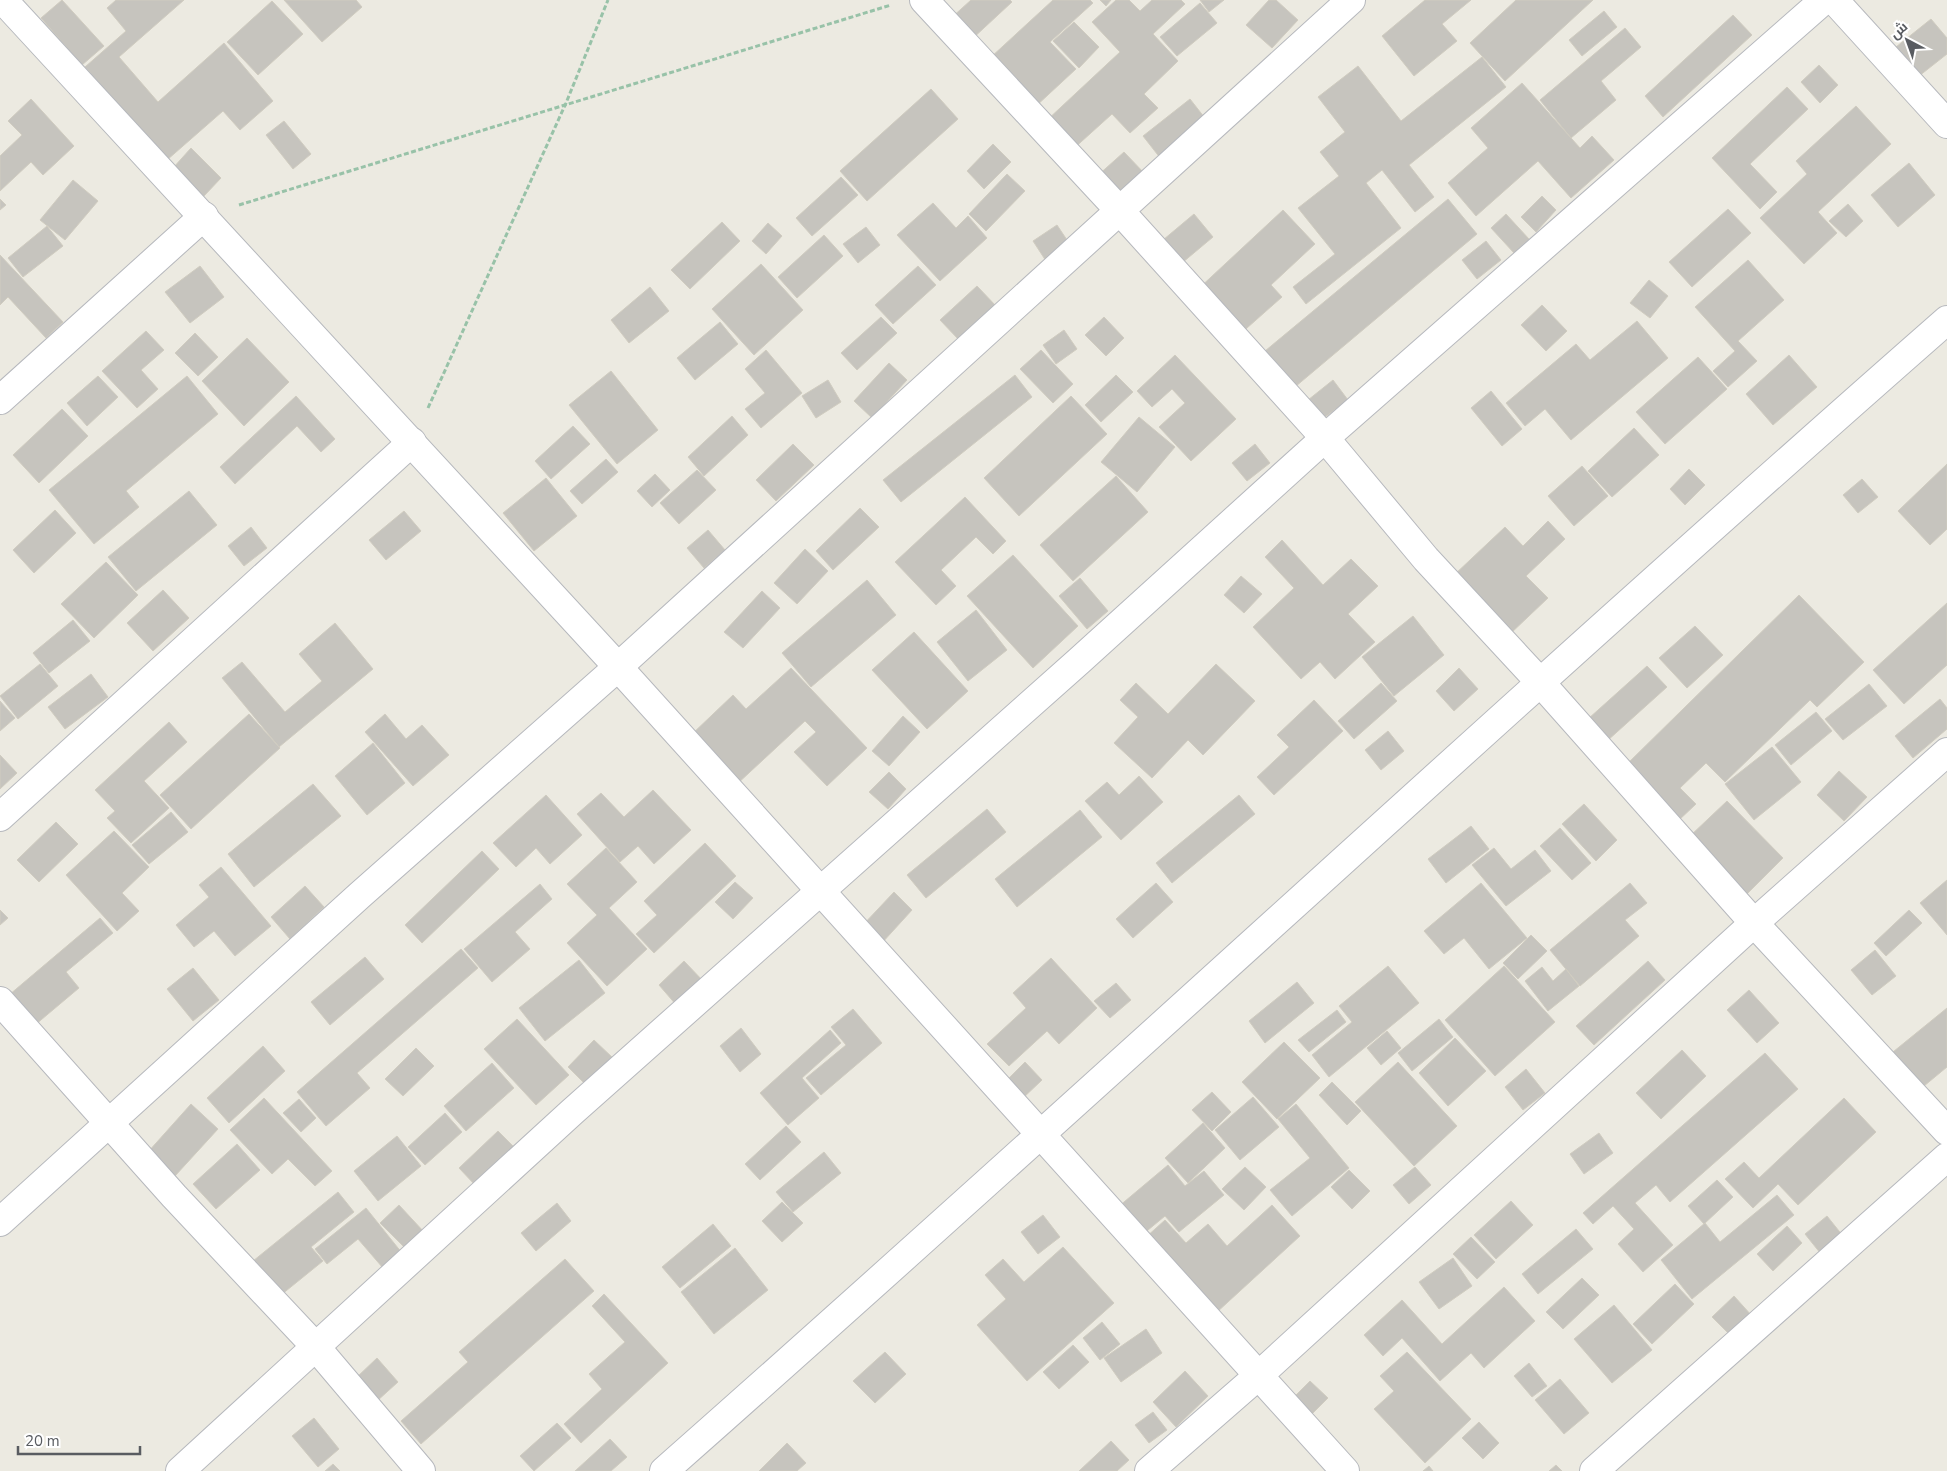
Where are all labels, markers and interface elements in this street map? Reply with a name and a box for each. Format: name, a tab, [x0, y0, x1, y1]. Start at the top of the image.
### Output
north arrow	[1882, 15, 1932, 65]
text: ش	[1886, 17, 1912, 44]
scale bar	[18, 1424, 140, 1456]
text: 20 m	[25, 1431, 60, 1451]

